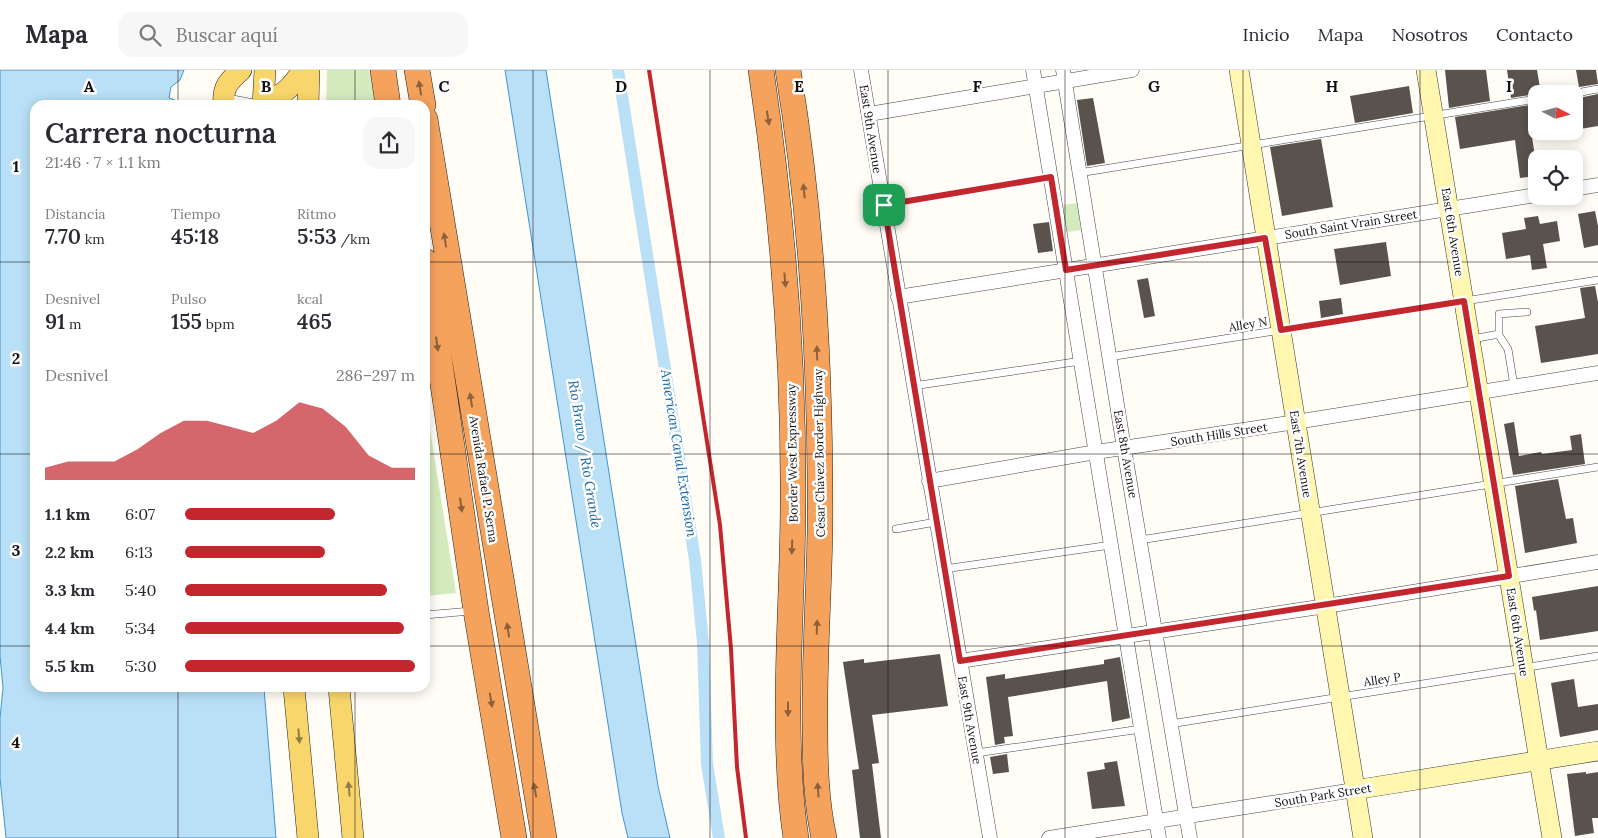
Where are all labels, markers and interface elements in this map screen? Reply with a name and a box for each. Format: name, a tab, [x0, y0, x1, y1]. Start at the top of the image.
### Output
search box	[118, 12, 468, 57]
text: Mapa	[25, 19, 88, 50]
icon: search	[136, 21, 164, 49]
text: Buscar aquí	[176, 23, 278, 47]
text: Inicio	[1243, 23, 1290, 46]
text: Mapa	[1318, 23, 1363, 46]
text: Nosotros	[1391, 23, 1468, 46]
text: Contacto	[1496, 23, 1573, 46]
text: A	[84, 76, 95, 96]
text: B	[261, 76, 272, 96]
text: C	[438, 76, 450, 96]
text: D	[615, 76, 627, 96]
text: E	[794, 76, 804, 96]
text: F	[972, 76, 982, 96]
text: G	[1148, 76, 1160, 96]
text: H	[1326, 76, 1339, 96]
text: I	[1506, 76, 1512, 96]
one-way arrow	[415, 79, 423, 95]
street label: East 9th Avenue	[857, 84, 885, 175]
north arrow	[1528, 85, 1582, 140]
map controls	[1528, 85, 1583, 205]
one-way arrow	[765, 111, 773, 127]
text: Carrera nocturna	[45, 115, 276, 151]
button: share	[363, 117, 415, 169]
button: locate	[1528, 150, 1583, 205]
text: 21:46 · 7 × 1.1 km	[45, 152, 161, 172]
text: 1	[13, 156, 19, 176]
one-way arrow	[800, 182, 808, 198]
pin	[863, 184, 905, 226]
street label: East 6th Avenue	[1439, 187, 1467, 278]
icon: arrive	[870, 191, 898, 219]
text: Distancia	[45, 205, 106, 223]
text: Tiempo	[171, 205, 221, 223]
text: Ritmo	[297, 205, 336, 223]
street label: South Saint Vrain Street	[1284, 206, 1419, 242]
text: 7.70	[45, 223, 81, 250]
text: 45:18	[171, 223, 219, 250]
text: 5:53	[297, 223, 337, 250]
text: km	[81, 230, 105, 248]
text: /km	[337, 230, 370, 248]
one-way arrow	[440, 232, 448, 248]
one-way arrow	[781, 272, 789, 288]
text: Desnivel	[45, 290, 100, 308]
text: Pulso	[171, 290, 206, 308]
text: kcal	[297, 290, 323, 308]
text: 91	[45, 308, 65, 335]
text: 155	[171, 308, 202, 335]
text: 465	[297, 308, 332, 335]
street label: Alley N	[1227, 314, 1268, 335]
text: m	[65, 315, 82, 333]
text: bpm	[202, 315, 235, 333]
one-way arrow	[434, 336, 442, 352]
one-way arrow	[813, 344, 821, 360]
text: 2	[12, 348, 20, 368]
text: Desnivel	[45, 365, 108, 385]
text: 286–297 m	[336, 365, 415, 385]
water label: American Canal Extension	[657, 367, 701, 538]
street label: César Chávez Border Highway	[810, 368, 828, 537]
water label: Río Bravo / Rio Grande	[564, 379, 606, 530]
street label: Border West Expressway	[783, 383, 801, 522]
one-way arrow	[466, 392, 474, 408]
street label: East 8th Avenue	[1111, 409, 1141, 500]
street label: East 7th Avenue	[1287, 409, 1315, 499]
street label: Avenida Rafael P. Serna	[466, 414, 501, 543]
street label: South Hills Street	[1169, 419, 1269, 449]
one-way arrow	[457, 497, 465, 513]
text: 1.1 km	[45, 504, 90, 524]
text: 6:07	[125, 504, 155, 524]
one-way arrow	[788, 539, 796, 555]
text: 3	[12, 540, 21, 560]
text: 2.2 km	[45, 542, 94, 562]
text: 6:13	[125, 542, 153, 562]
text: 3.3 km	[45, 580, 95, 600]
text: 5:40	[125, 580, 156, 600]
street label: East 6th Avenue	[1504, 587, 1532, 678]
text: 4.4 km	[45, 618, 95, 638]
text: 5:34	[125, 618, 155, 638]
one-way arrow	[813, 619, 821, 635]
one-way arrow	[504, 621, 512, 637]
text: 5.5 km	[45, 656, 94, 676]
text: 5:30	[125, 656, 157, 676]
street label: Alley P	[1361, 669, 1402, 689]
street label: East 9th Avenue	[955, 675, 985, 766]
one-way arrow	[487, 692, 495, 708]
one-way arrow	[784, 702, 792, 718]
one-way arrow	[295, 728, 303, 744]
text: 4	[12, 732, 21, 752]
street label: South Park Street	[1273, 780, 1373, 810]
one-way arrow	[345, 781, 353, 797]
one-way arrow	[813, 781, 821, 797]
one-way arrow	[530, 782, 538, 798]

